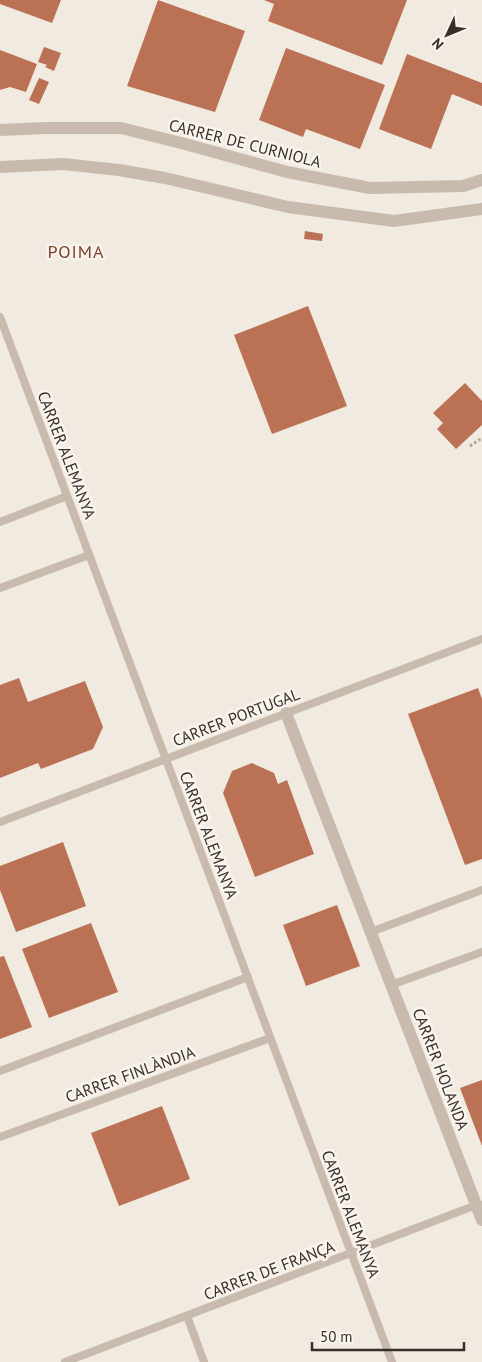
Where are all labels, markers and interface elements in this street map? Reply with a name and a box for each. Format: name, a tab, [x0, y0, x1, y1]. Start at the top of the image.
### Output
north arrow	[422, 10, 472, 60]
text: N	[428, 34, 447, 54]
street label: CARRER DE CURNIOLA	[167, 114, 324, 172]
district label: POIMA	[47, 240, 105, 263]
street label: CARRER ALEMANYA	[33, 388, 101, 522]
street label: CARRER PORTUGAL	[170, 684, 302, 750]
street label: CARRER ALEMANYA	[175, 768, 243, 902]
street label: CARRER HOLANDA	[409, 1005, 474, 1133]
street label: CARRER FINLÀNDIA	[63, 1041, 198, 1107]
street label: CARRER ALEMANYA	[317, 1147, 385, 1281]
street label: CARRER DE FRANÇA	[201, 1236, 338, 1304]
scale bar	[312, 1320, 464, 1352]
text: 50 m	[320, 1327, 353, 1346]

